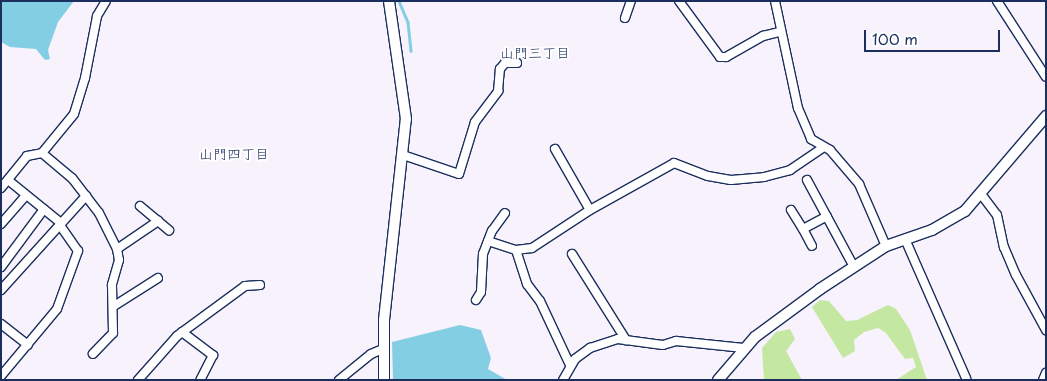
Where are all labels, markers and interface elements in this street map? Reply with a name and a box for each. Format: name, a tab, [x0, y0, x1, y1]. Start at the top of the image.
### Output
scale bar	[867, 20, 1003, 52]
text: 100 m	[872, 27, 918, 50]
district label: 山門三丁目	[500, 45, 570, 61]
district label: 山門四丁目	[199, 146, 269, 162]

